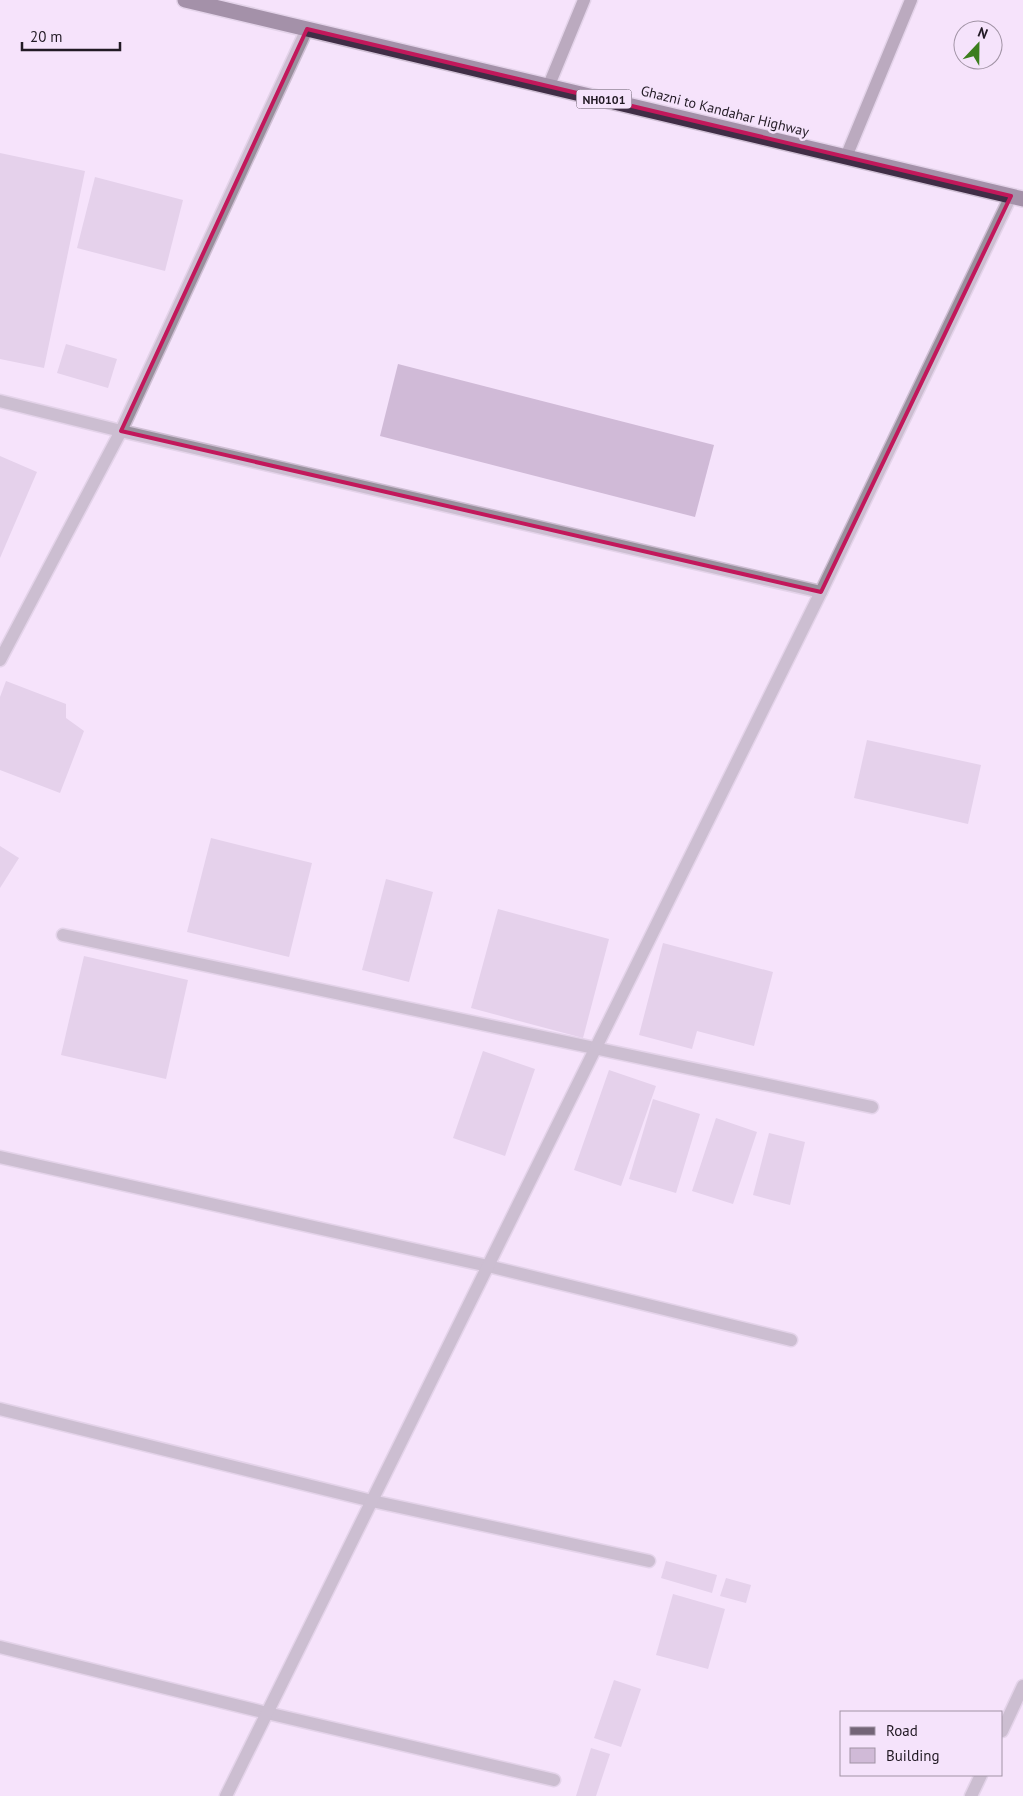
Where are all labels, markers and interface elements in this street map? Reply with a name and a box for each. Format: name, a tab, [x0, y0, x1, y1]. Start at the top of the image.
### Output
scale bar	[22, 20, 120, 52]
north arrow	[953, 20, 1003, 70]
text: N	[975, 23, 991, 43]
text: 20 m	[30, 27, 63, 46]
street label: Ghazni to Kandahar Highway	[639, 81, 811, 141]
road number: NH0101	[576, 90, 632, 108]
legend	[840, 1711, 1003, 1776]
text: Road	[886, 1721, 918, 1740]
text: Building	[886, 1746, 940, 1765]

